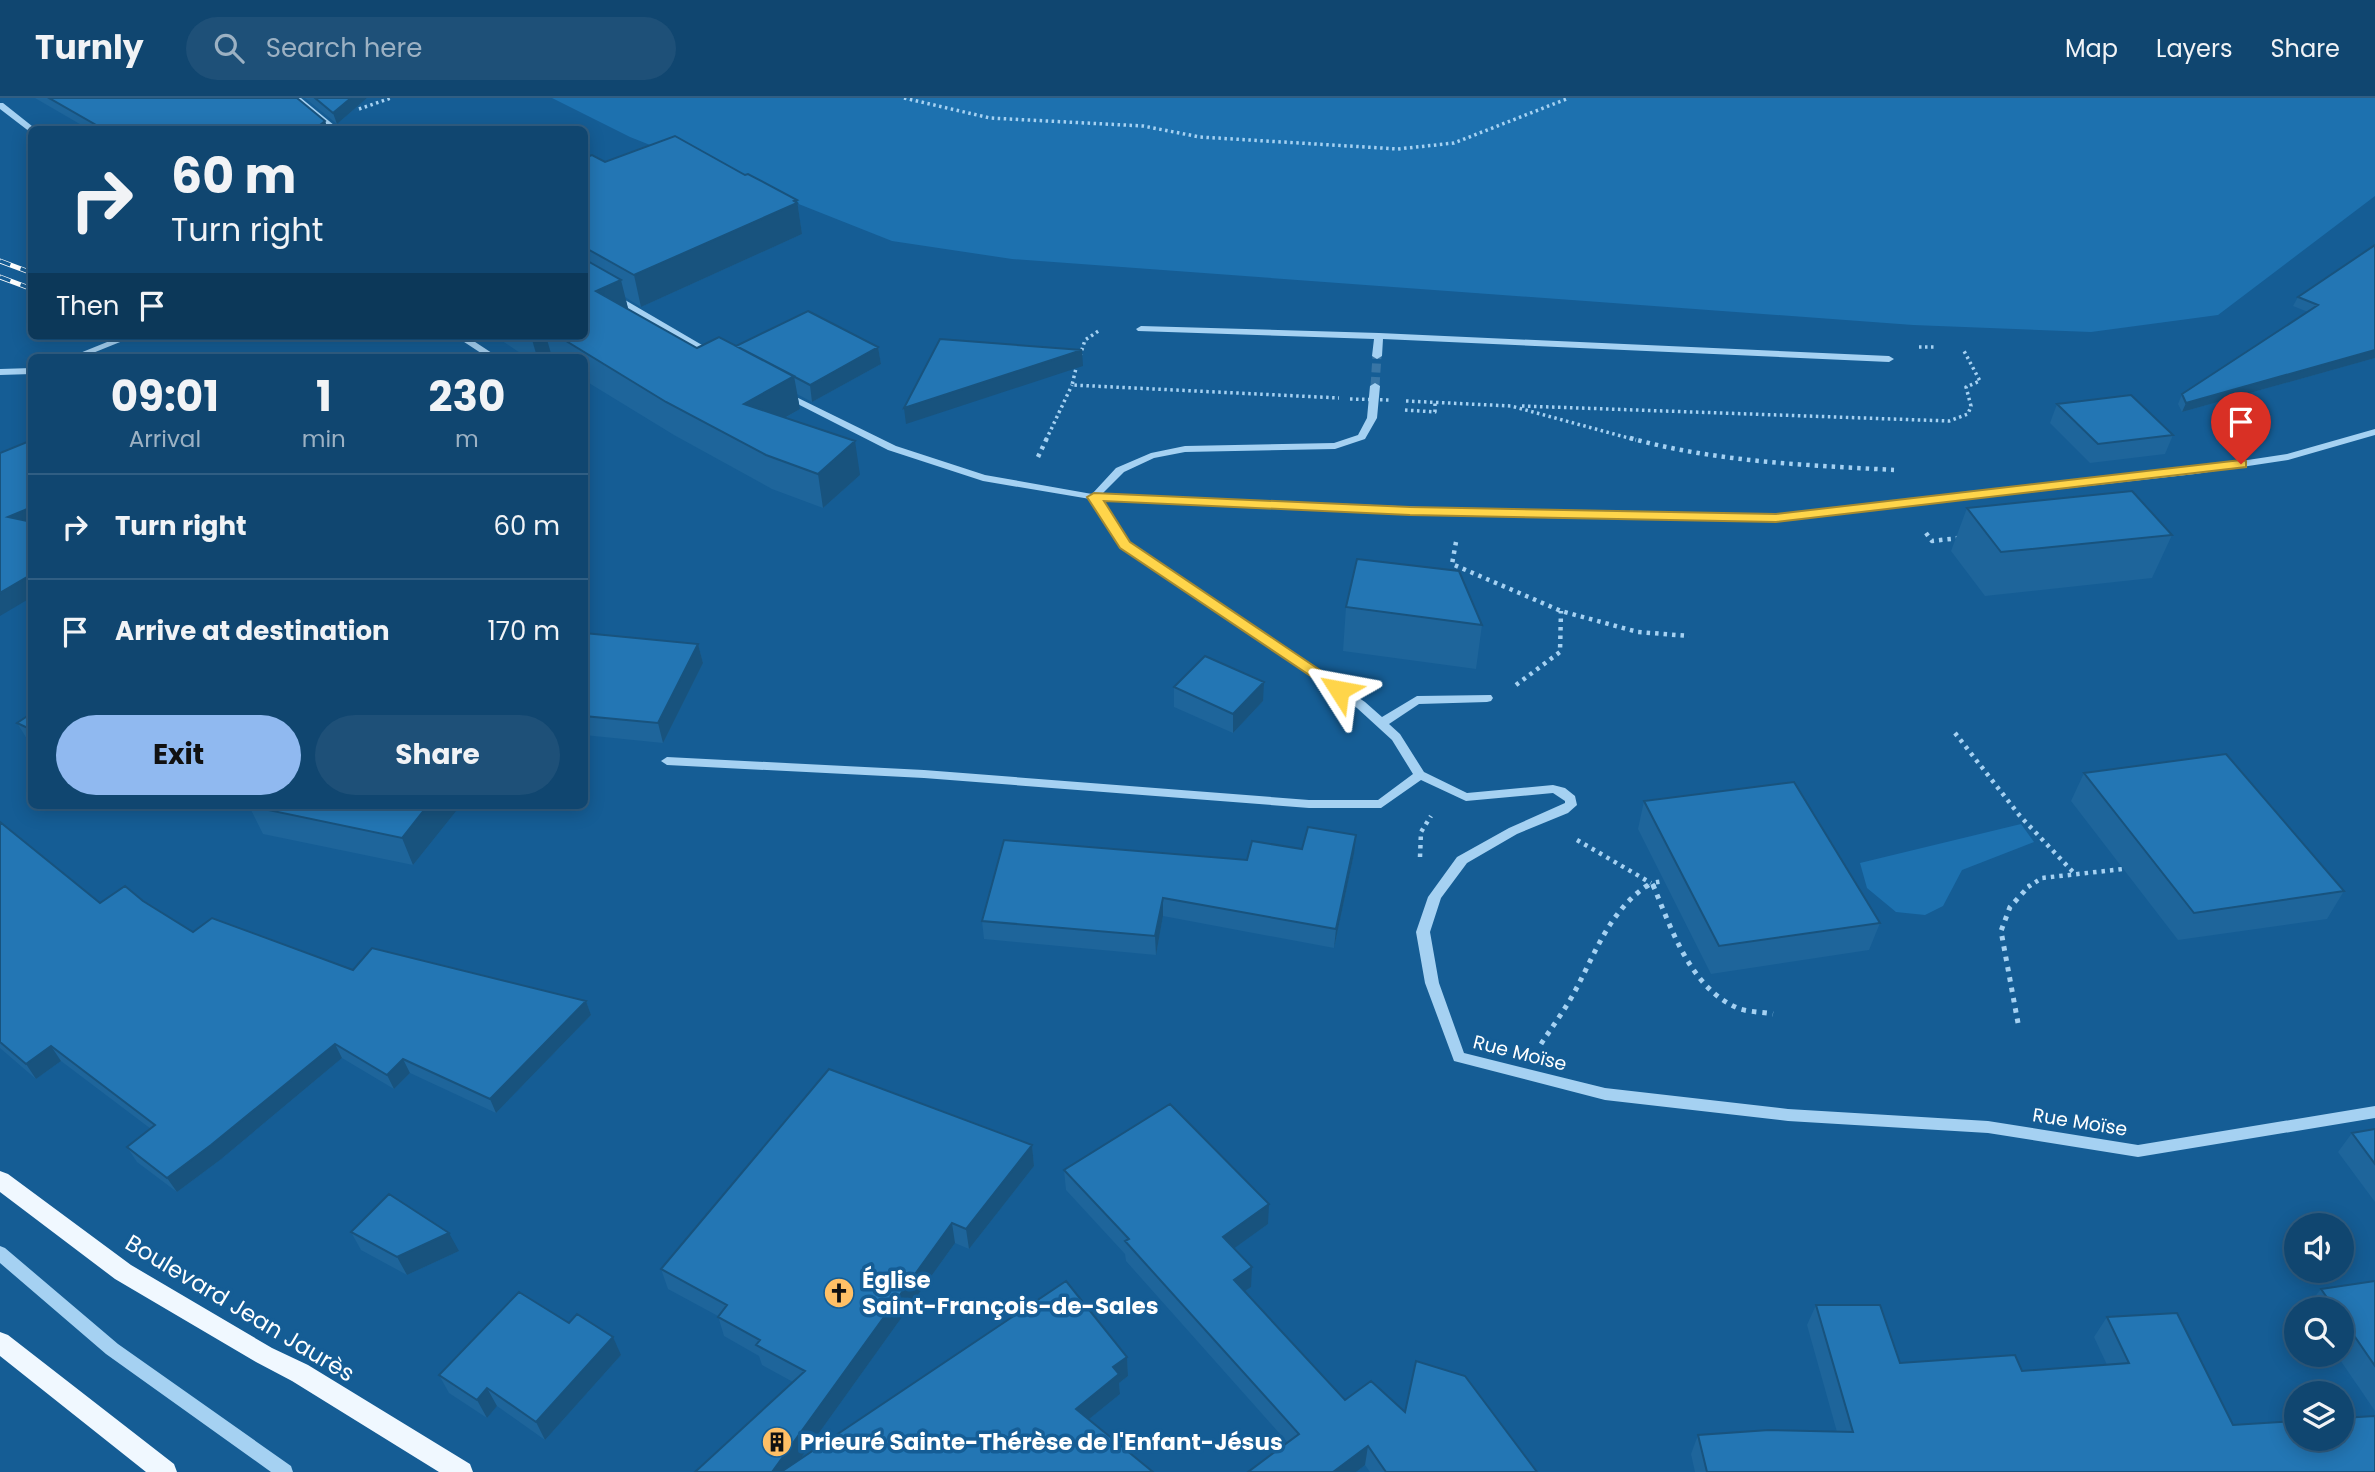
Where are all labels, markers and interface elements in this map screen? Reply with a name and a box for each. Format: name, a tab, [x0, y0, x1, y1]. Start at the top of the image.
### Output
search box	[186, 17, 676, 80]
text: Turnly	[35, 24, 144, 71]
icon: search	[210, 29, 248, 67]
text: Search here	[266, 30, 422, 66]
text: Map	[2065, 32, 2118, 65]
text: Layers	[2156, 32, 2232, 65]
text: Share	[2270, 32, 2340, 65]
text: 60 m	[171, 142, 296, 210]
icon: right	[56, 154, 147, 245]
text: Turn right	[171, 207, 323, 252]
icon: arrive	[133, 287, 171, 325]
text: Then	[56, 288, 119, 324]
text: 09:01	[111, 367, 219, 426]
text: 1	[316, 367, 332, 426]
text: 230	[429, 367, 505, 426]
pin	[2211, 392, 2271, 464]
icon: arrive	[2222, 403, 2260, 441]
text: Arrival	[129, 423, 201, 455]
text: min	[302, 423, 346, 455]
text: m	[455, 423, 479, 455]
icon: right	[56, 508, 94, 546]
text: Turn right	[115, 508, 247, 544]
text: 60 m	[493, 508, 560, 544]
icon: arrive	[56, 613, 94, 651]
text: Arrive at destination	[115, 613, 390, 649]
text: 170 m	[487, 613, 560, 649]
position arrow	[1302, 653, 1376, 727]
button: Exit	[56, 715, 301, 795]
button: Share	[315, 715, 560, 795]
street label: Rue Moïse	[1470, 1028, 1570, 1078]
street label: Rue Moïse	[2031, 1101, 2129, 1143]
map controls	[2284, 1213, 2354, 1451]
button: sound	[2284, 1213, 2354, 1283]
street label: Boulevard Jean Jaurès	[119, 1227, 361, 1389]
place label: Église Saint-François-de-Sales	[862, 1264, 1158, 1322]
church icon: Église Saint-François-de-Sales	[822, 1276, 856, 1310]
button: search	[2284, 1297, 2354, 1367]
button: layers	[2284, 1381, 2354, 1451]
building icon: Prieuré Sainte-Thérèse de l'Enfant-Jésus	[760, 1425, 794, 1459]
place label: Prieuré Sainte-Thérèse de l'Enfant-Jésus	[800, 1426, 1283, 1458]

